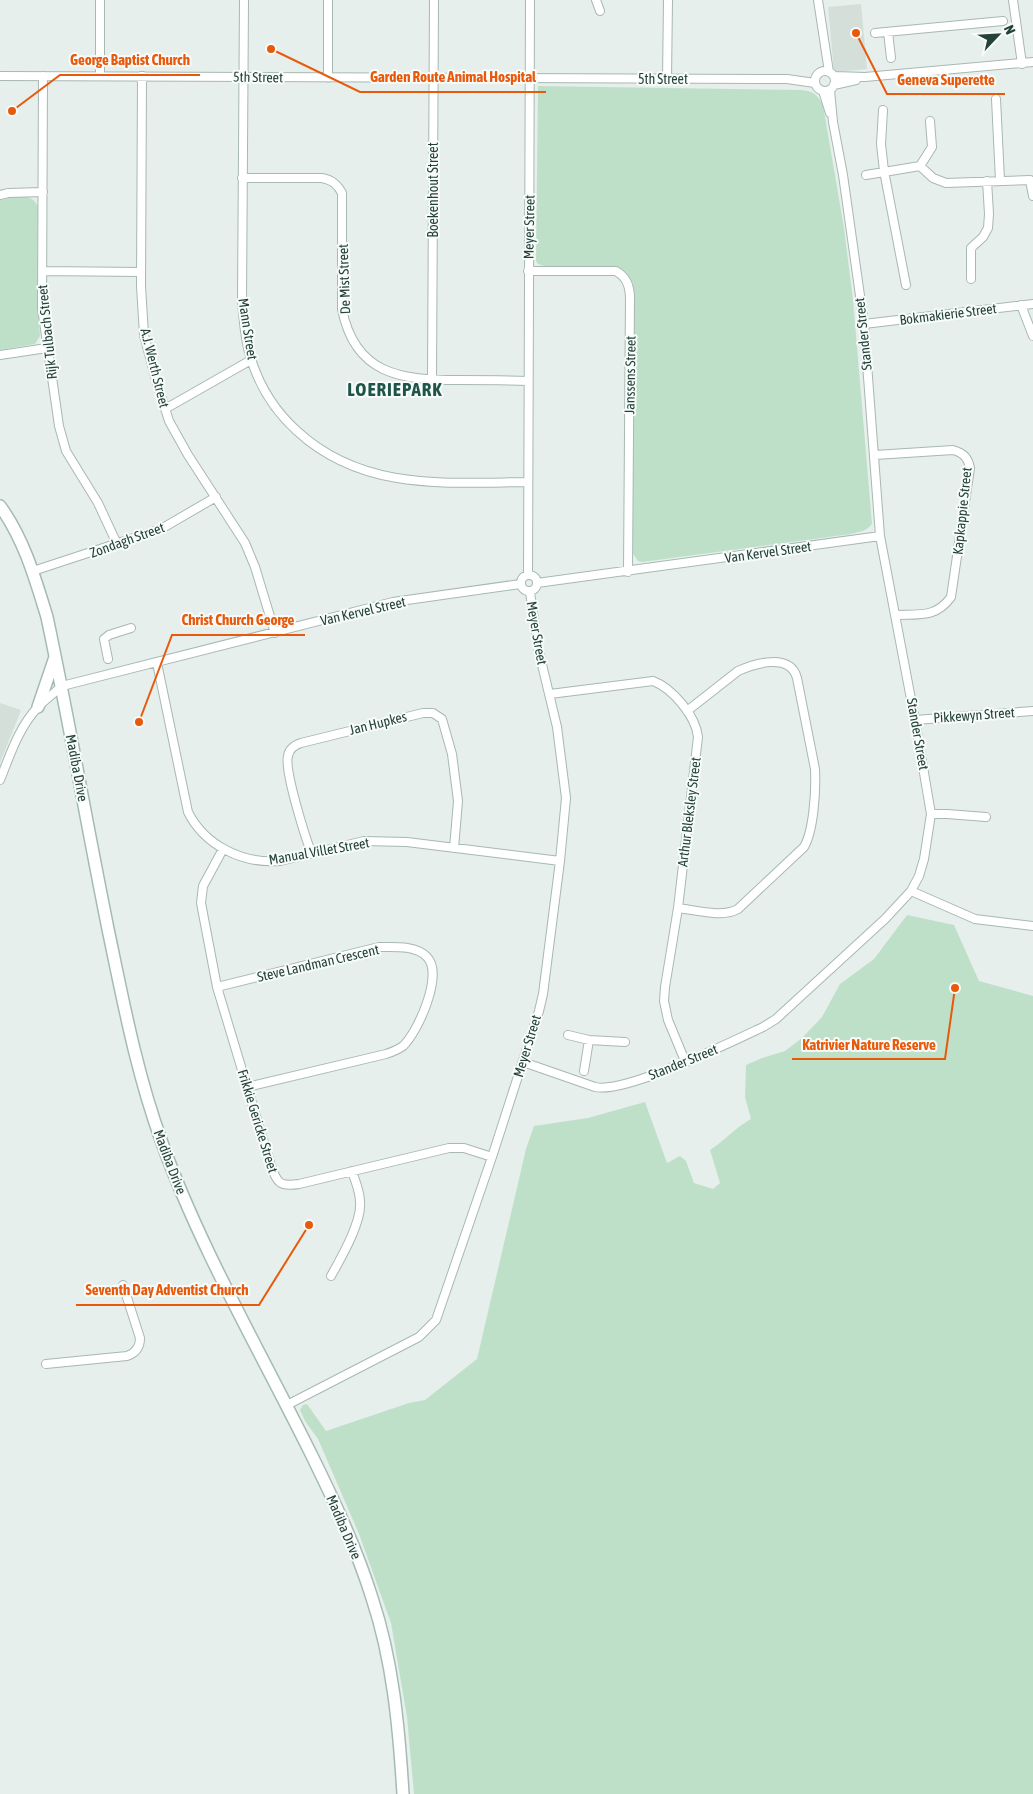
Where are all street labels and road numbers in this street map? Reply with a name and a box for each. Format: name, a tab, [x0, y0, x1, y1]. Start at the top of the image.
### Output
street label: 5th Street	[233, 69, 283, 85]
street label: 5th Street	[638, 71, 688, 87]
street label: Boekenhout Street	[425, 142, 441, 238]
street label: Meyer Street	[520, 195, 538, 259]
street label: De Mist Street	[335, 244, 353, 314]
street label: Rijk Tulbach Street	[34, 284, 60, 380]
street label: Mann Street	[235, 297, 261, 361]
street label: Stander Street	[851, 297, 875, 371]
street label: Bokmakierie Street	[899, 300, 997, 328]
street label: A.J. Werth Street	[137, 327, 173, 409]
street label: Janssens Street	[621, 336, 639, 414]
street label: Kapkappie Street	[949, 466, 975, 556]
street label: Zondagh Street	[87, 519, 167, 561]
street label: Van Kervel Street	[724, 538, 812, 566]
street label: Van Kervel Street	[319, 593, 407, 629]
street label: Meyer Street	[524, 600, 550, 666]
street label: Stander Street	[904, 697, 932, 771]
street label: Pikkewyn Street	[933, 704, 1015, 726]
street label: Jan Hupkes	[348, 708, 408, 738]
street label: Madiba Drive	[63, 733, 91, 803]
street label: Arthur Bleksley Street	[674, 756, 704, 868]
street label: Manual Villet Street	[267, 834, 371, 868]
street label: Steve Landman Crescent	[255, 941, 381, 985]
street label: Meyer Street	[510, 1013, 544, 1079]
street label: Stander Street	[646, 1041, 720, 1083]
street label: Frikkie Gericke Street	[235, 1067, 281, 1175]
street label: Madiba Drive	[150, 1127, 190, 1197]
street label: Madiba Drive	[323, 1493, 365, 1561]

